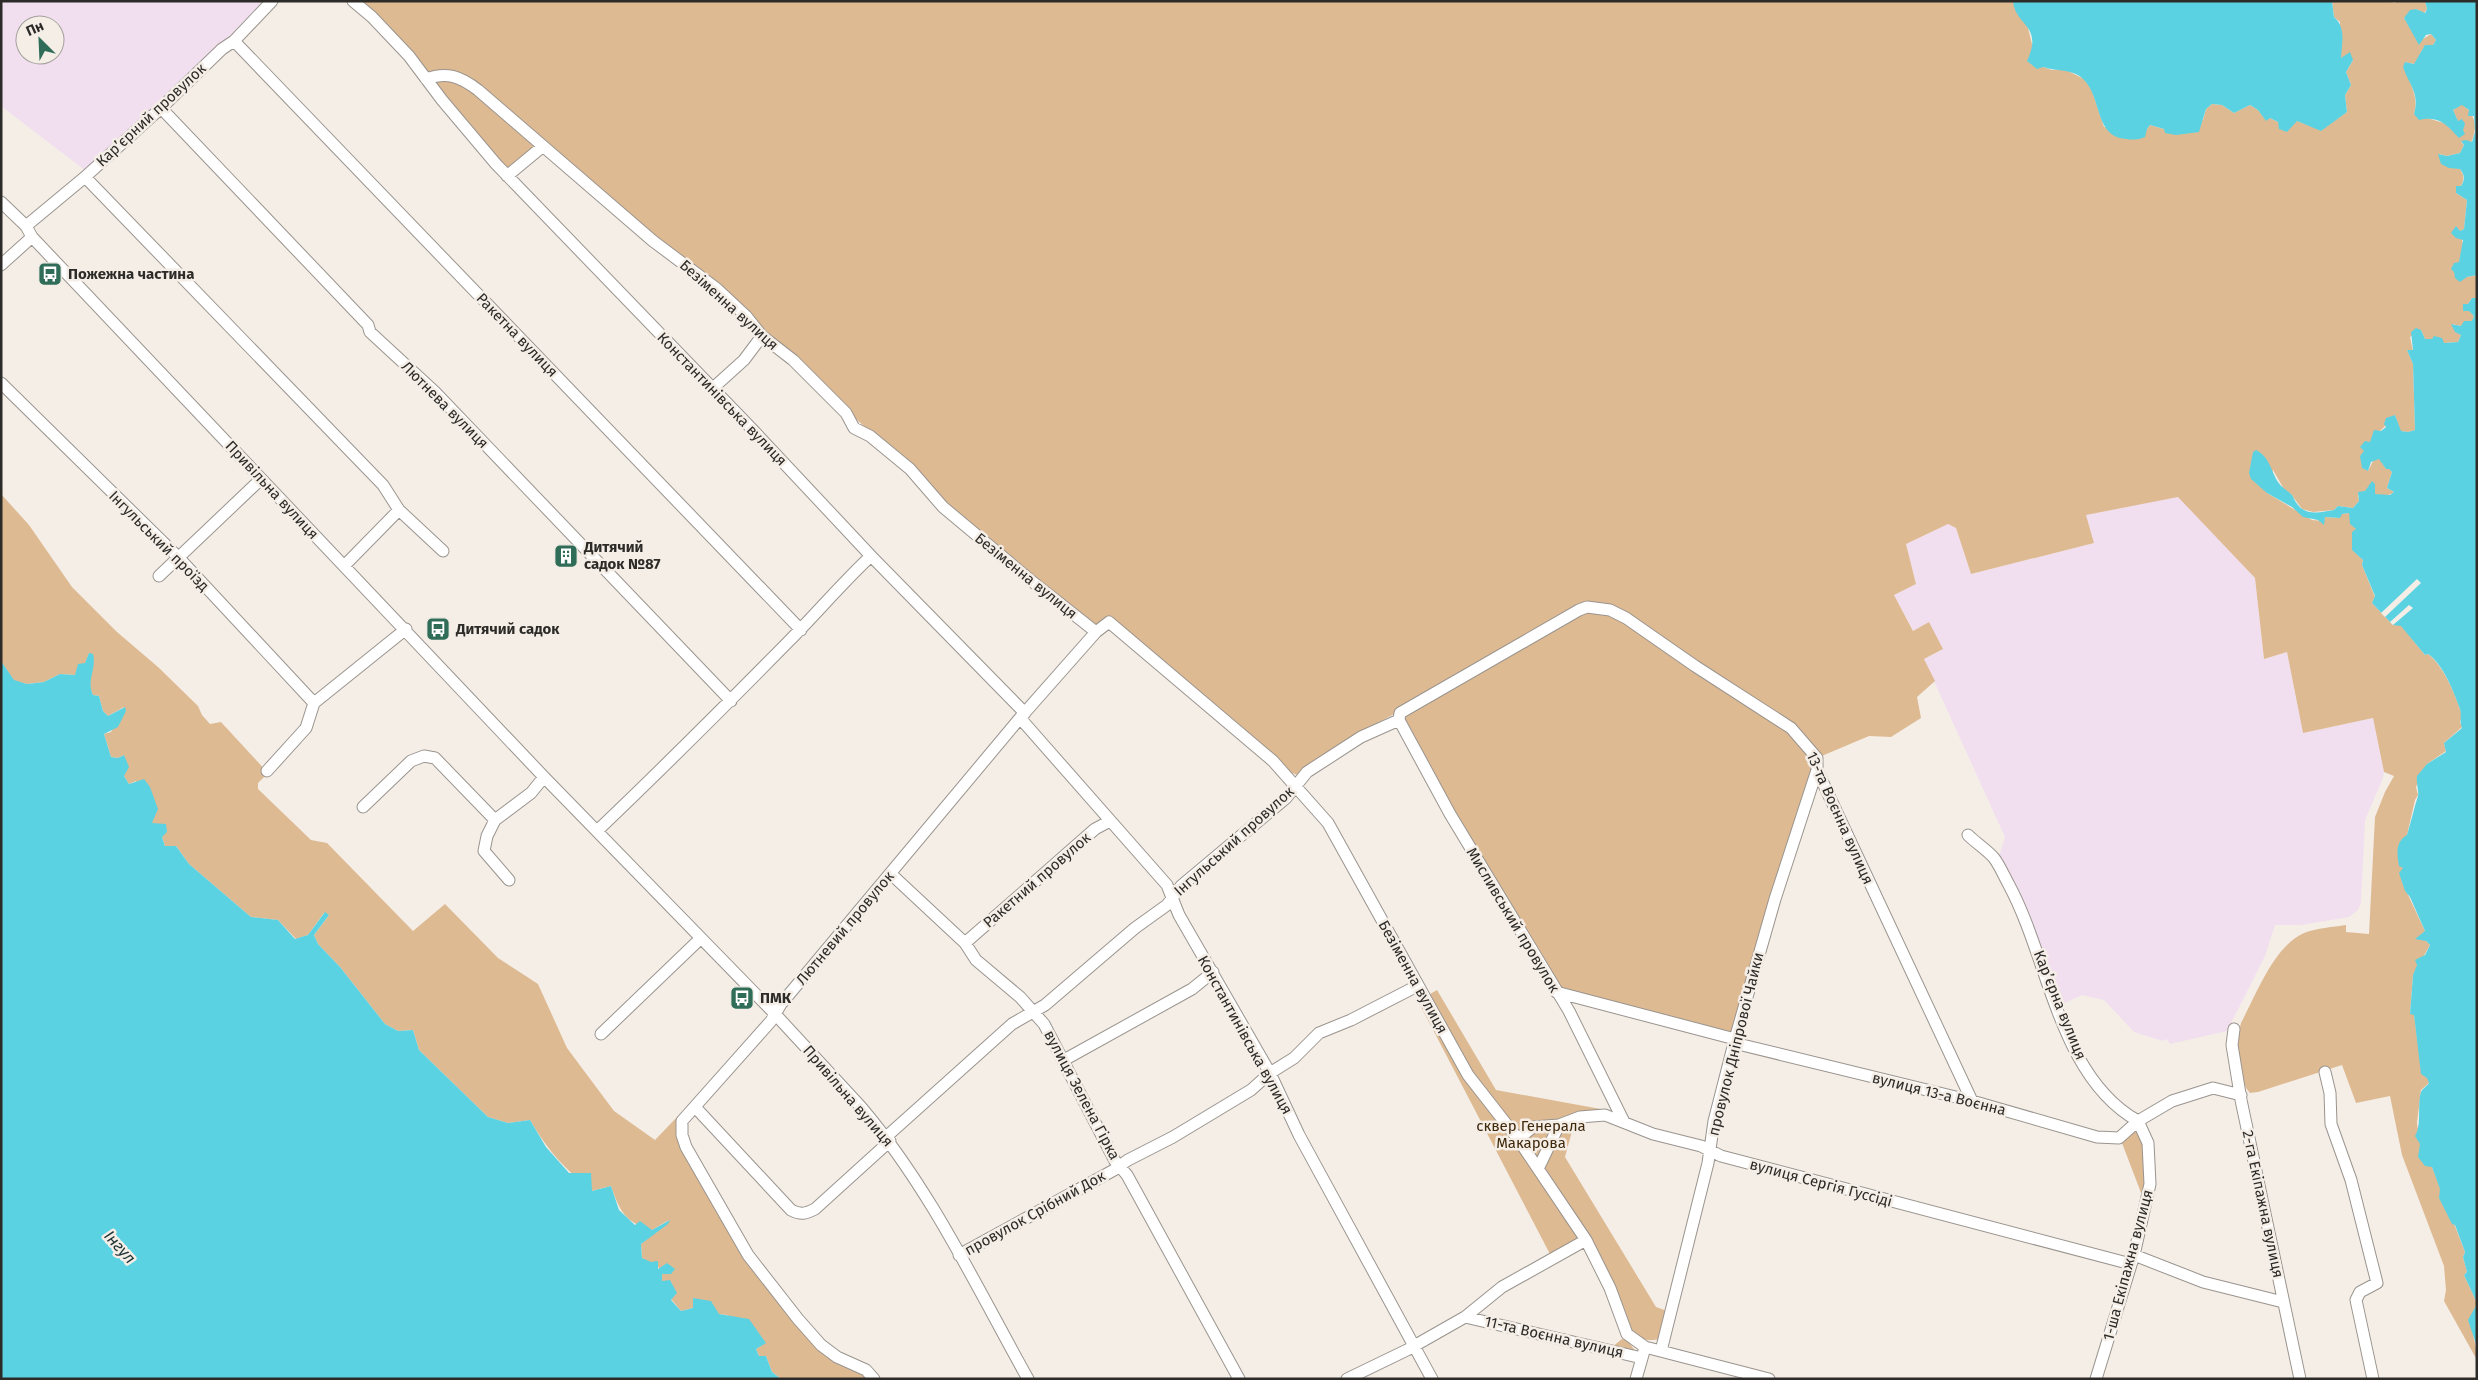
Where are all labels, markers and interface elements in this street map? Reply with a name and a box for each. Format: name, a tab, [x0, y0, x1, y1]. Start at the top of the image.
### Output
north arrow	[15, 15, 65, 65]
text: Пн	[23, 17, 46, 40]
street label: Карʼєрний провулок	[92, 59, 210, 170]
street label: Безіменна вулиця	[676, 256, 782, 354]
bus stop icon: Пожежна частина	[37, 261, 63, 287]
place label: Пожежна частина	[68, 265, 194, 283]
street label: Ракетна вулиця	[473, 289, 561, 381]
street label: Константинівська вулиця	[653, 328, 791, 470]
street label: Лютнева вулиця	[398, 358, 492, 452]
street label: Привільна вулиця	[222, 437, 322, 543]
street label: Інгульський проїзд	[105, 487, 213, 595]
street label: Безіменна вулиця	[971, 529, 1081, 623]
place label: Дитячий садок №87	[583, 538, 661, 573]
building icon: Дитячий садок №87	[553, 543, 579, 569]
bus stop icon: Дитячий садок	[425, 616, 451, 642]
place label: Дитячий садок	[455, 620, 560, 638]
street label: 13-та Воєнна вулиця	[1803, 749, 1877, 887]
street label: Інгульський провулок	[1170, 782, 1298, 900]
street label: Ракетний провулок	[980, 828, 1094, 932]
street label: Мисливський провулок	[1463, 844, 1563, 996]
street label: Лютневий провулок	[792, 867, 898, 988]
street label: Безіменна вулиця	[1374, 917, 1452, 1037]
street label: Карʼєрна вулиця	[2030, 948, 2090, 1062]
street label: провулок Дніпрової Чайки	[1704, 950, 1768, 1138]
street label: Константинівська вулиця	[1194, 952, 1296, 1118]
bus stop icon: ПМК	[729, 985, 755, 1011]
place label: ПМК	[760, 989, 792, 1007]
street label: вулиця Зелена Гірка	[1040, 1027, 1124, 1163]
street label: Привільна вулиця	[799, 1042, 897, 1150]
street label: вулиця 13-а Воєнна	[1870, 1069, 2008, 1119]
park label: сквер Генерала Макарова	[1476, 1117, 1586, 1152]
street label: 2-га Екіпажна вулиця	[2239, 1129, 2287, 1279]
street label: вулиця Сергія Гуссіді	[1748, 1155, 1894, 1211]
street label: провулок Срібний Док	[962, 1167, 1109, 1259]
street label: 1-ша Екіпажна вулиця	[2099, 1188, 2157, 1342]
water label: Інгул	[100, 1227, 140, 1267]
street label: 11-та Воєнна вулиця	[1483, 1312, 1625, 1362]

